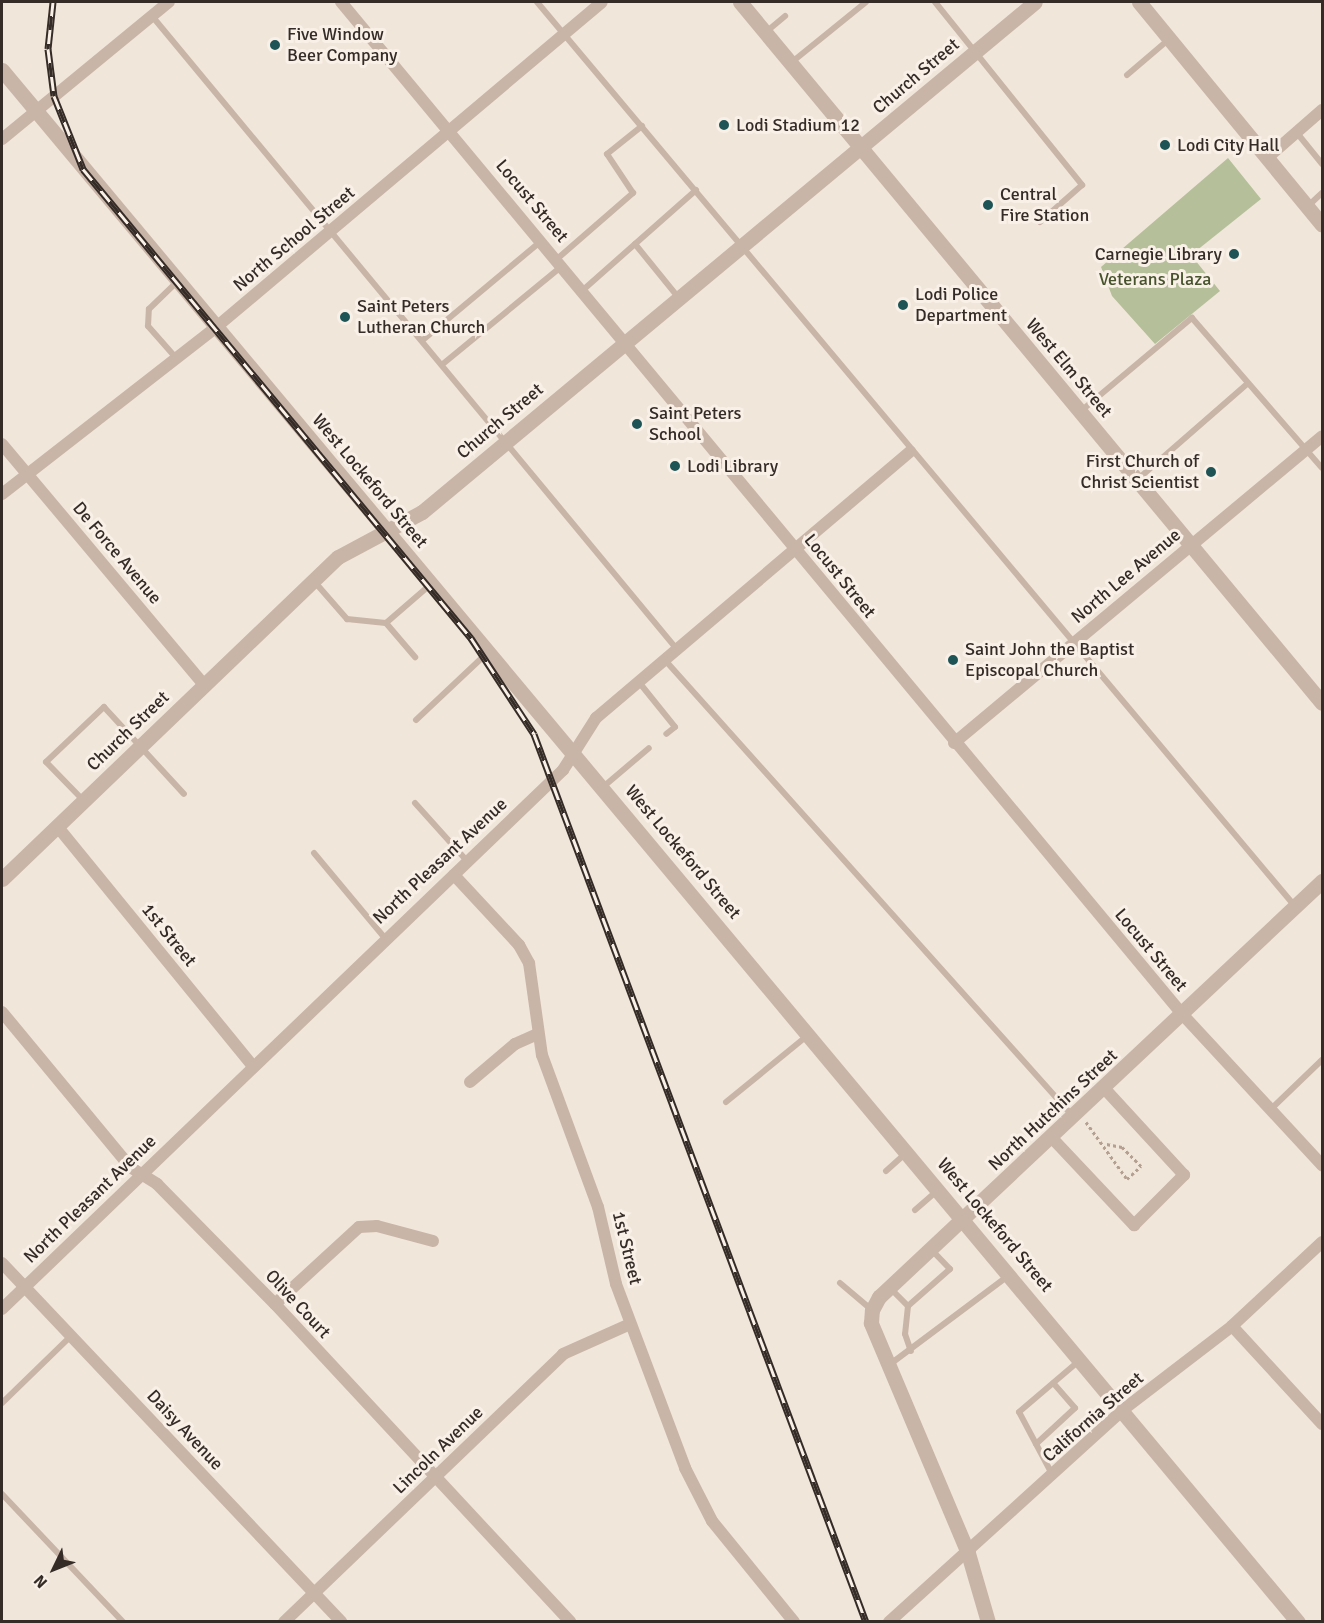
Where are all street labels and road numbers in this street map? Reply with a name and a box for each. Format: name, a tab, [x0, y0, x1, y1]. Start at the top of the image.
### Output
street label: Church Street	[868, 34, 964, 118]
street label: Locust Street	[491, 155, 573, 247]
street label: North School Street	[229, 182, 359, 296]
street label: West Elm Street	[1021, 314, 1117, 422]
street label: Church Street	[452, 379, 548, 463]
street label: West Lockeford Street	[308, 410, 432, 552]
street label: De Force Avenue	[68, 497, 166, 609]
street label: North Lee Avenue	[1067, 524, 1185, 628]
street label: Locust Street	[800, 530, 880, 622]
street label: Church Street	[82, 686, 174, 776]
street label: West Lockeford Street	[621, 781, 745, 923]
street label: North Pleasant Avenue	[368, 793, 512, 929]
street label: 1st Street	[137, 899, 201, 971]
street label: Locust Street	[1110, 904, 1192, 996]
street label: North Hutchins Street	[984, 1045, 1122, 1175]
street label: North Pleasant Avenue	[19, 1130, 161, 1268]
street label: West Lockeford Street	[933, 1154, 1057, 1296]
street label: 1st Street	[607, 1209, 647, 1287]
street label: Olive Court	[261, 1265, 335, 1343]
street label: California Street	[1038, 1367, 1148, 1467]
street label: Daisy Avenue	[142, 1385, 228, 1475]
street label: Lincoln Avenue	[388, 1402, 488, 1498]

